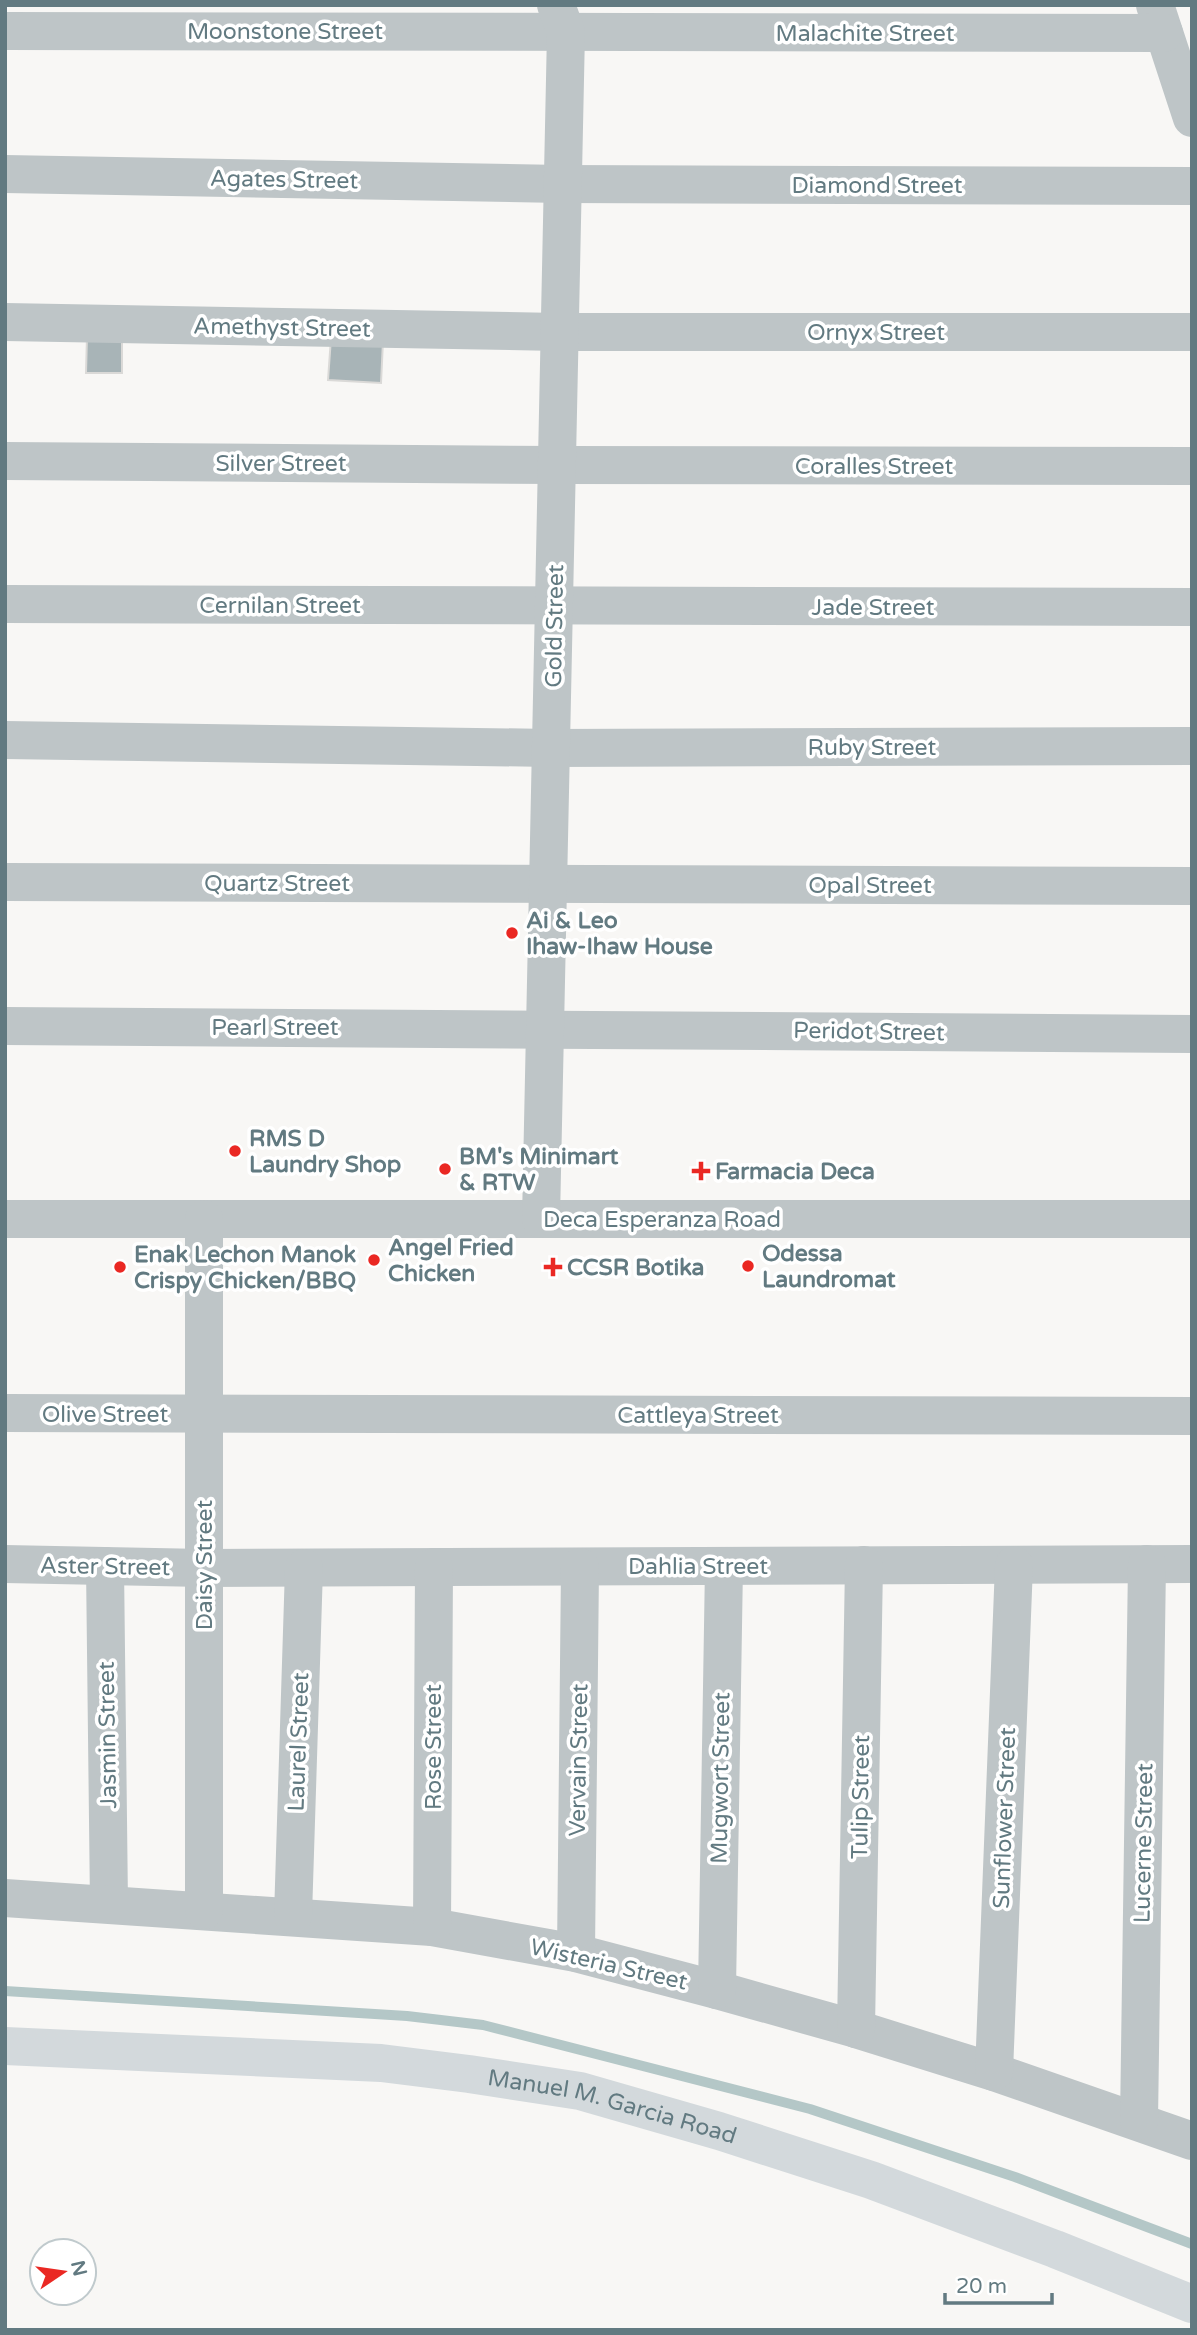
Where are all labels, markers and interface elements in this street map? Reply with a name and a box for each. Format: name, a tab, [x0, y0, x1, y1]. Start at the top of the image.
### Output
street label: Moonstone Street	[187, 18, 383, 46]
street label: Malachite Street	[775, 20, 955, 48]
street label: Agates Street	[210, 165, 359, 195]
street label: Diamond Street	[791, 172, 963, 200]
street label: Amethyst Street	[193, 312, 371, 344]
street label: Ornyx Street	[807, 319, 945, 347]
street label: Silver Street	[216, 450, 347, 478]
street label: Coralles Street	[795, 453, 953, 481]
street label: Gold Street	[540, 564, 570, 688]
street label: Cernilan Street	[199, 592, 361, 620]
street label: Jade Street	[812, 594, 935, 622]
street label: Ruby Street	[808, 734, 937, 762]
street label: Quartz Street	[204, 870, 350, 898]
street label: Opal Street	[808, 872, 932, 900]
place label: Ai & Leo Ihaw-Ihaw House	[526, 907, 713, 961]
marker: Ai & Leo Ihaw-Ihaw House	[504, 925, 520, 941]
street label: Pearl Street	[211, 1014, 339, 1042]
street label: Peridot Street	[793, 1017, 945, 1047]
place label: RMS D Laundry Shop	[249, 1125, 401, 1179]
marker: RMS D Laundry Shop	[227, 1143, 243, 1159]
place label: BM's Minimart & RTW	[459, 1143, 619, 1197]
place label: Farmacia Deca	[715, 1158, 875, 1186]
marker: BM's Minimart & RTW	[437, 1161, 453, 1177]
marker: Farmacia Deca	[693, 1163, 709, 1179]
street label: Deca Esperanza Road	[543, 1206, 781, 1234]
place label: Angel Fried Chicken	[388, 1234, 514, 1288]
place label: Odessa Laundromat	[762, 1240, 896, 1294]
place label: Enak Lechon Manok Crispy Chicken/BBQ	[134, 1241, 357, 1295]
marker: Angel Fried Chicken	[366, 1252, 382, 1268]
place label: CCSR Botika	[567, 1254, 705, 1282]
marker: Odessa Laundromat	[740, 1258, 756, 1274]
marker: Enak Lechon Manok Crispy Chicken/BBQ	[112, 1259, 128, 1275]
marker: CCSR Botika	[545, 1259, 561, 1275]
street label: Olive Street	[42, 1401, 169, 1429]
street label: Cattleya Street	[617, 1402, 779, 1430]
street label: Daisy Street	[191, 1499, 219, 1630]
street label: Aster Street	[40, 1552, 171, 1582]
street label: Dahlia Street	[628, 1553, 768, 1581]
street label: Jasmin Street	[93, 1661, 123, 1809]
street label: Laurel Street	[283, 1672, 315, 1812]
street label: Vervain Street	[564, 1683, 594, 1837]
street label: Rose Street	[420, 1684, 448, 1810]
street label: Mugwort Street	[706, 1692, 737, 1864]
street label: Sunflower Street	[988, 1727, 1022, 1909]
street label: Tulip Street	[846, 1734, 876, 1859]
street label: Lucerne Street	[1129, 1763, 1159, 1923]
street label: Wisteria Street	[527, 1933, 690, 1997]
street label: Manuel M. Garcia Road	[486, 2064, 740, 2151]
north arrow	[28, 2237, 98, 2307]
text: N	[66, 2258, 91, 2278]
scale bar	[945, 2262, 1052, 2306]
text: 20 m	[956, 2274, 1007, 2299]

